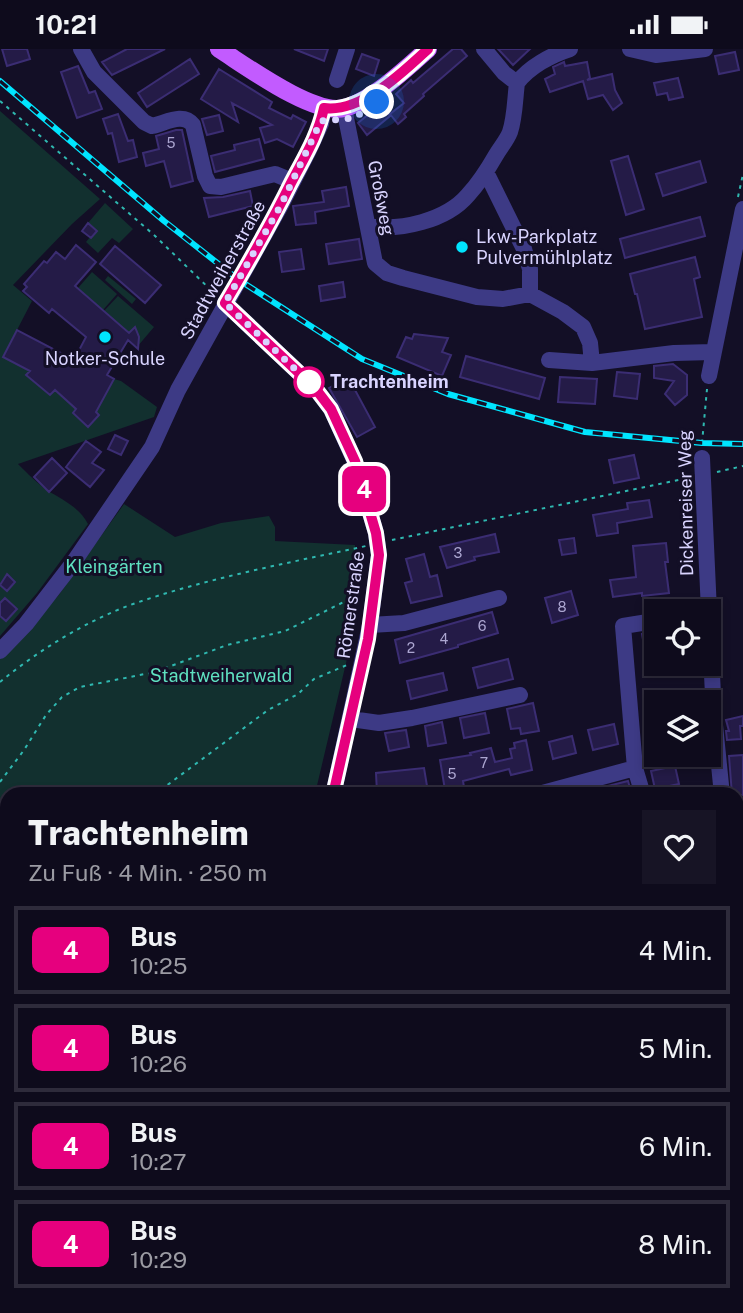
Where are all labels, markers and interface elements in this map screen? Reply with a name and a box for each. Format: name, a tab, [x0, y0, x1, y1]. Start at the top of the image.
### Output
text: 10:21	[35, 9, 98, 40]
your location	[359, 84, 394, 119]
house number: 5	[167, 135, 176, 151]
street label: Großweg	[364, 159, 399, 237]
street label: Stadtweiherstraße	[176, 196, 270, 343]
place label: Lkw-Parkplatz Pulvermühlplatz	[476, 226, 612, 268]
marker: Lkw-Parkplatz Pulvermühlplatz	[454, 239, 470, 255]
marker: Notker-Schule	[97, 329, 113, 345]
place label: Notker-Schule	[45, 348, 165, 369]
marker: Trachtenheim	[294, 367, 324, 397]
place label: Trachtenheim	[330, 371, 449, 392]
street label: Dickenreiser Weg	[674, 430, 697, 576]
line badge: 4	[341, 466, 387, 512]
text: 4	[356, 475, 372, 503]
house number: 3	[454, 545, 463, 561]
street label: Römerstraße	[333, 550, 368, 660]
park label: Kleingärten	[65, 556, 163, 577]
house number: 8	[557, 599, 567, 615]
map controls	[644, 599, 721, 767]
button: locate	[644, 599, 721, 676]
house number: 6	[478, 618, 487, 634]
house number: 4	[440, 631, 449, 647]
house number: 2	[407, 640, 415, 656]
park label: Stadtweiherwald	[150, 665, 292, 686]
button: layers	[644, 690, 721, 767]
house number: 7	[480, 755, 488, 771]
house number: 5	[448, 766, 457, 782]
button: heart	[642, 810, 716, 884]
text: Trachtenheim	[28, 814, 249, 852]
text: Zu Fuß · 4 Min. · 250 m	[28, 859, 267, 886]
text: Bus	[130, 921, 177, 952]
text: 4 Min.	[639, 935, 712, 966]
text: 4	[63, 936, 78, 964]
text: 10:25	[130, 952, 188, 979]
text: Bus	[130, 1019, 177, 1050]
text: 5 Min.	[639, 1033, 712, 1064]
text: 4	[63, 1034, 78, 1062]
text: 10:26	[130, 1050, 187, 1077]
text: Bus	[130, 1117, 177, 1148]
text: 6 Min.	[639, 1131, 712, 1162]
text: 4	[63, 1132, 78, 1160]
text: 10:27	[130, 1148, 187, 1175]
text: Bus	[130, 1215, 177, 1246]
text: 8 Min.	[638, 1229, 712, 1260]
text: 4	[63, 1230, 78, 1258]
text: 10:29	[130, 1246, 187, 1273]

